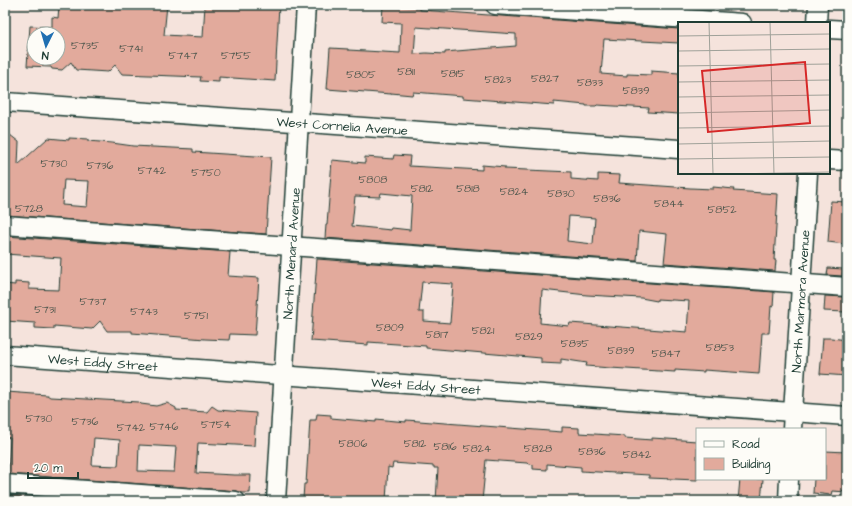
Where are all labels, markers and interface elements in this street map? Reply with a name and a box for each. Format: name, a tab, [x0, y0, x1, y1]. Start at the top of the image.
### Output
inset map	[678, 22, 830, 174]
north arrow	[26, 26, 66, 66]
house number: 5735	[71, 38, 99, 53]
house number: 5741	[119, 41, 143, 56]
text: N	[41, 48, 49, 63]
house number: 5747	[169, 48, 198, 63]
house number: 5755	[221, 48, 251, 63]
house number: 5811	[397, 64, 415, 79]
house number: 5815	[441, 66, 465, 81]
house number: 5805	[346, 67, 376, 82]
house number: 5827	[531, 71, 559, 86]
house number: 5823	[485, 72, 512, 87]
house number: 5833	[577, 75, 603, 90]
house number: 5839	[623, 83, 649, 98]
street label: West Cornelia Avenue	[276, 113, 408, 140]
house number: 5730	[40, 156, 68, 171]
house number: 5736	[86, 158, 114, 173]
house number: 5742	[138, 163, 167, 178]
house number: 5750	[191, 165, 221, 180]
house number: 5808	[359, 172, 388, 187]
house number: 5812	[411, 181, 434, 196]
house number: 5818	[456, 181, 480, 196]
house number: 5824	[500, 184, 529, 199]
house number: 5830	[547, 186, 575, 201]
street label: North Menard Avenue	[279, 187, 305, 320]
house number: 5836	[593, 191, 621, 206]
house number: 5844	[654, 196, 684, 211]
house number: 5728	[15, 201, 43, 216]
house number: 5852	[707, 202, 737, 217]
street label: North Marmora Avenue	[788, 229, 814, 373]
house number: 5737	[80, 294, 107, 309]
house number: 5731	[34, 302, 56, 317]
house number: 5743	[130, 304, 158, 319]
house number: 5751	[184, 308, 208, 323]
house number: 5809	[376, 320, 404, 335]
house number: 5821	[472, 323, 495, 338]
house number: 5817	[425, 327, 449, 342]
house number: 5829	[515, 329, 543, 344]
house number: 5835	[561, 336, 589, 351]
house number: 5853	[706, 340, 735, 355]
house number: 5839	[608, 343, 634, 358]
house number: 5847	[651, 346, 681, 361]
street label: West Eddy Street	[47, 350, 159, 376]
street label: West Eddy Street	[370, 374, 482, 399]
house number: 5730	[25, 411, 53, 426]
house number: 5736	[71, 414, 99, 429]
house number: 5754	[201, 417, 231, 432]
house number: 5746	[150, 419, 179, 434]
house number: 5742	[117, 420, 146, 435]
legend	[696, 428, 826, 480]
house number: 5806	[339, 436, 367, 451]
house number: 5812	[404, 436, 427, 451]
text: Road	[732, 436, 760, 453]
house number: 5816	[433, 439, 457, 454]
house number: 5824	[463, 441, 492, 456]
house number: 5828	[524, 441, 552, 456]
house number: 5836	[578, 444, 606, 459]
house number: 5842	[623, 447, 652, 462]
scale bar	[28, 454, 78, 480]
text: Building	[732, 456, 770, 474]
text: 20 m	[34, 460, 63, 477]

